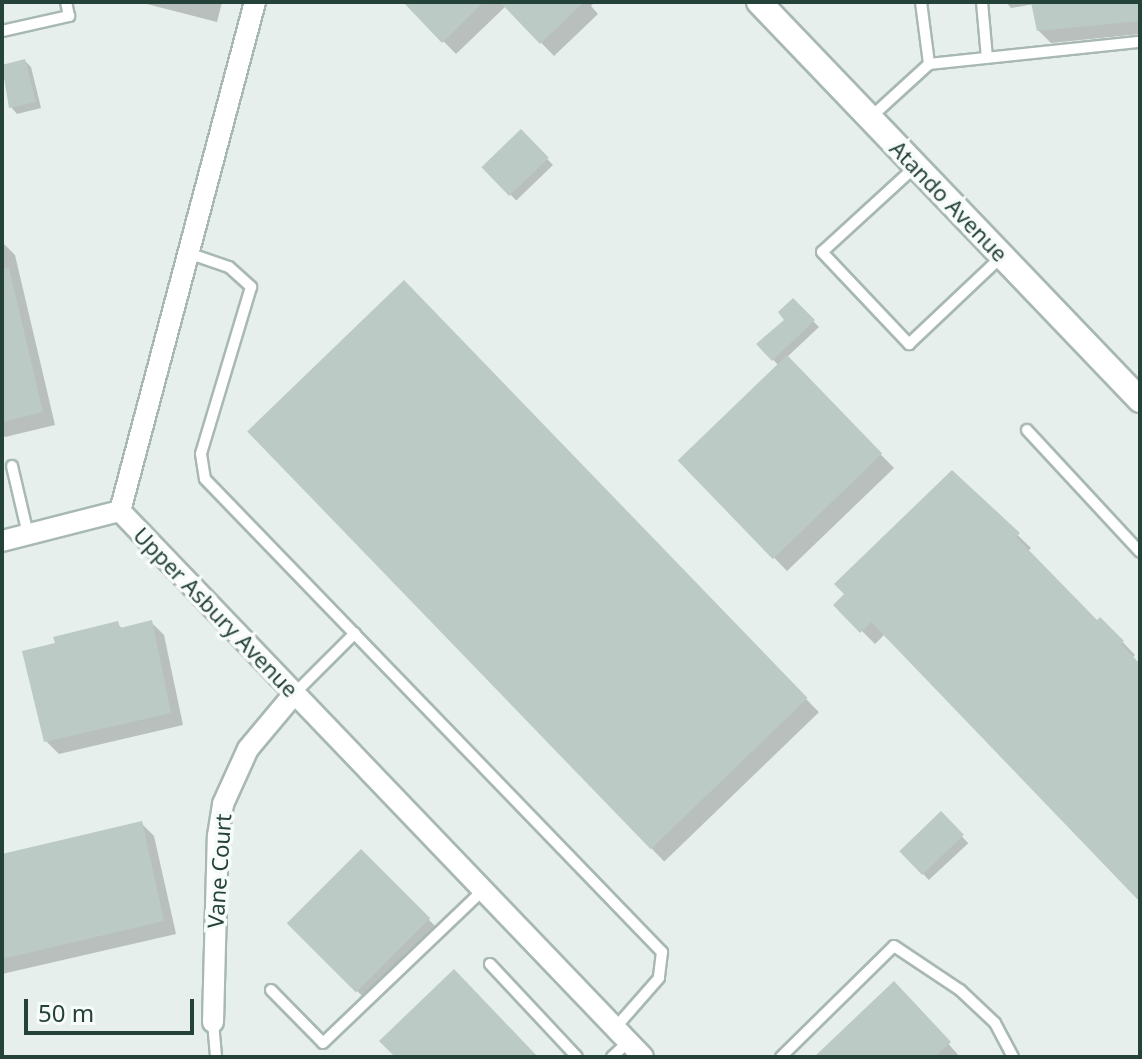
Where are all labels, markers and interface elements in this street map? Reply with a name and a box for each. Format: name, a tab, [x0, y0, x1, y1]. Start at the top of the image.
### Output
street label: Atando Avenue	[885, 135, 1013, 267]
street label: Upper Asbury Avenue	[128, 522, 304, 702]
street label: Vane Court	[202, 813, 236, 929]
scale bar	[28, 983, 198, 1033]
text: 50 m	[38, 996, 94, 1029]

